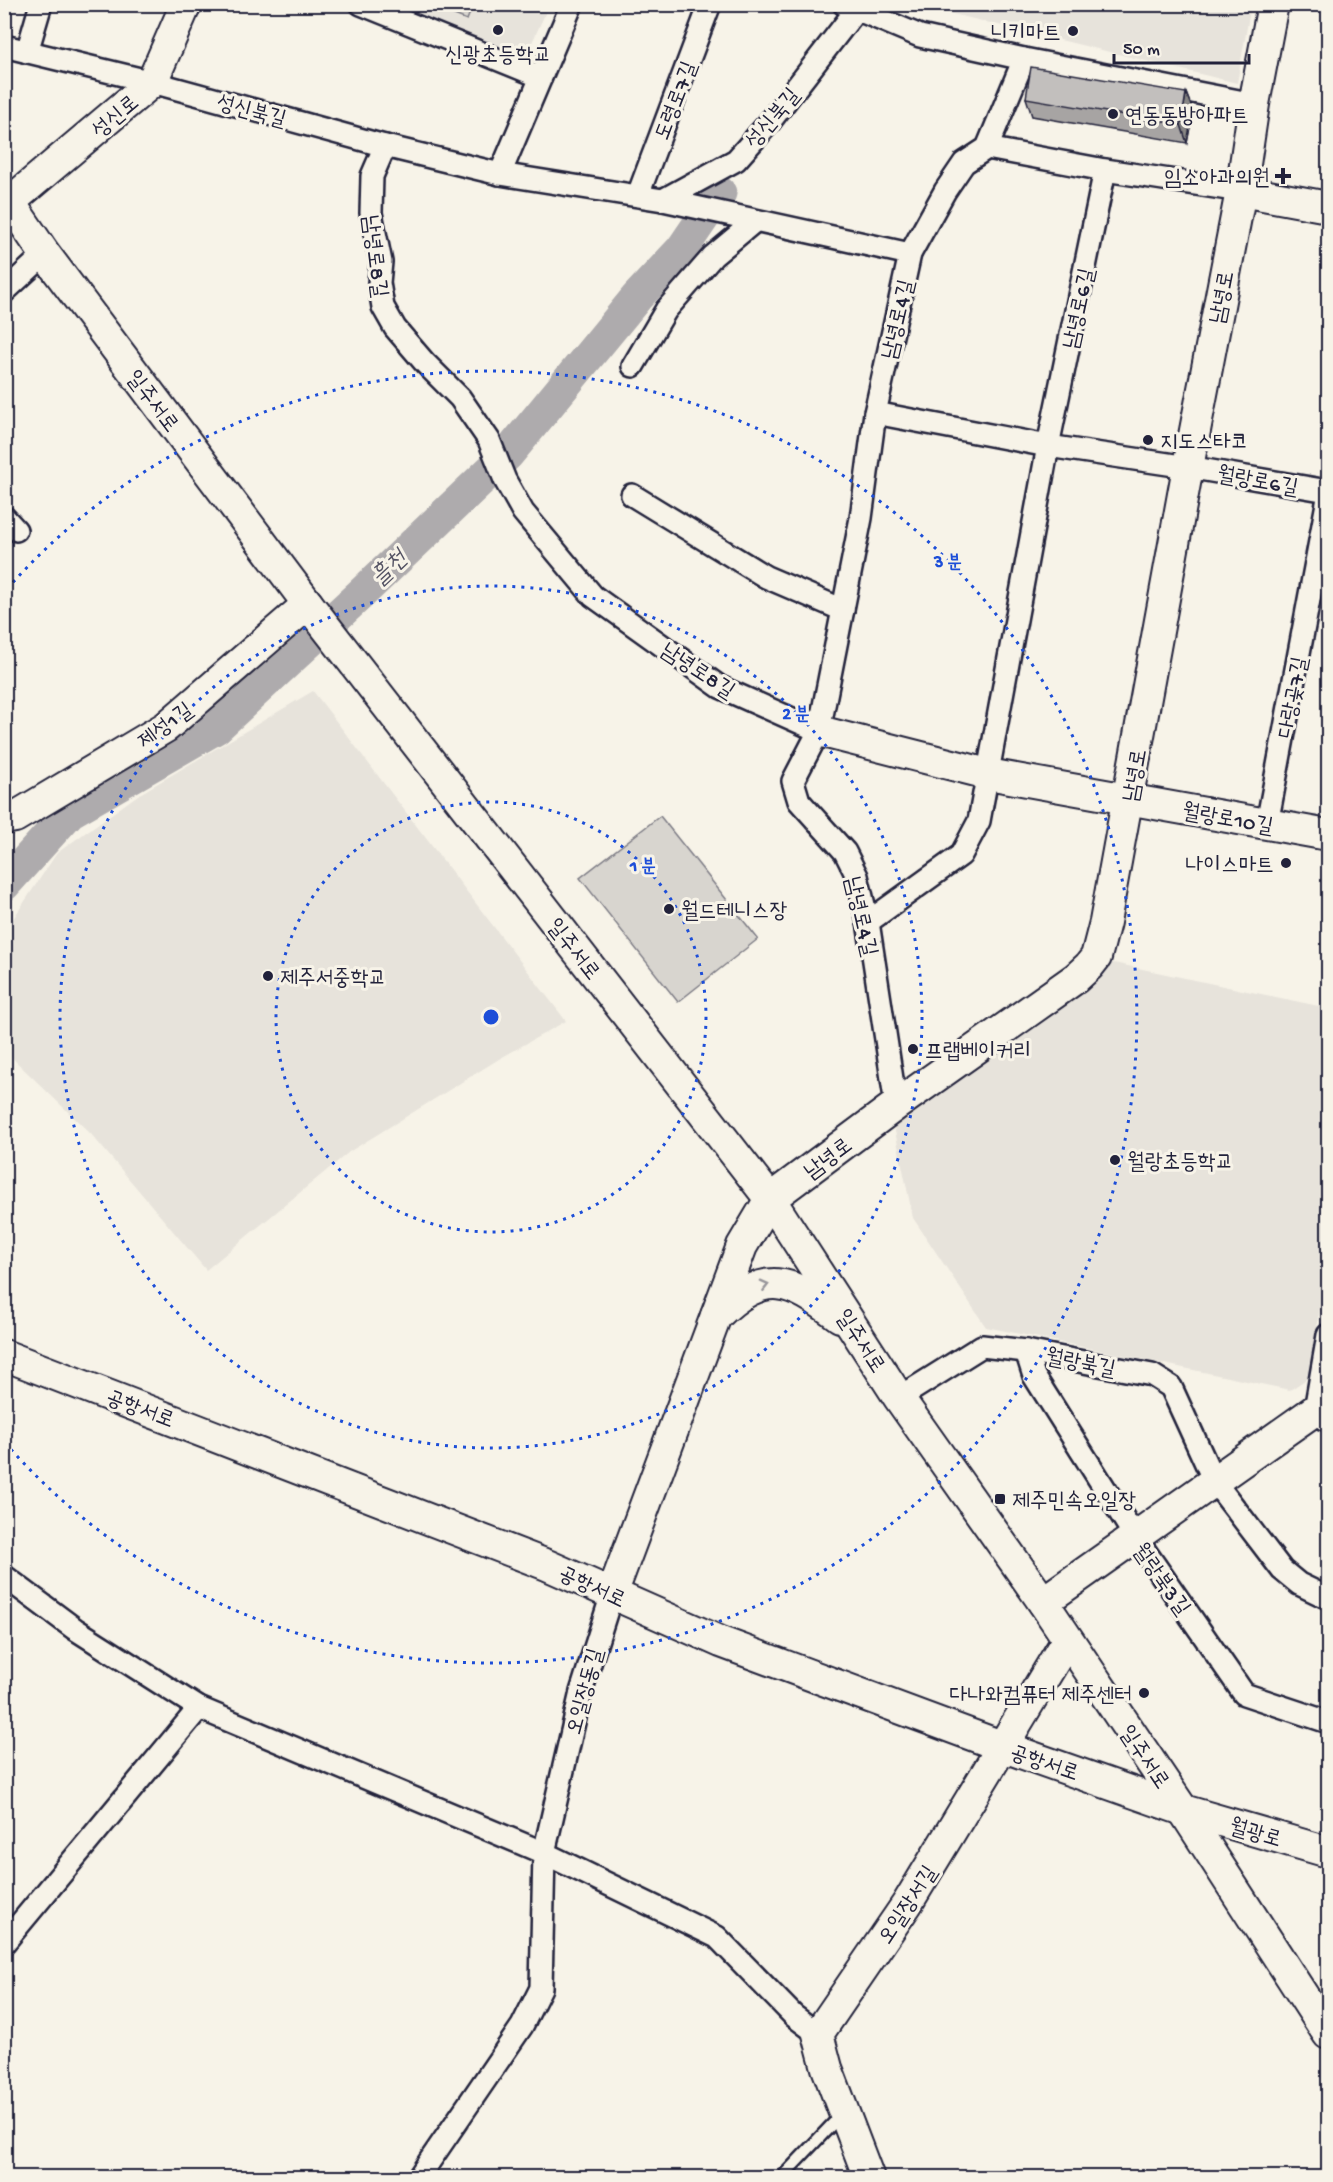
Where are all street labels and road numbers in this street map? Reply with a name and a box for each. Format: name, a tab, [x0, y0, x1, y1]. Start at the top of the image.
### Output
street label: 도령로7길	[651, 58, 705, 144]
street label: 성신북길	[741, 84, 807, 155]
street label: 성신로	[88, 91, 145, 145]
street label: 성신북길	[213, 91, 289, 135]
street label: 남녕로8길	[355, 214, 391, 299]
street label: 남녕로6길	[1060, 266, 1102, 352]
street label: 남녕로	[1206, 269, 1242, 326]
street label: 남녕로4길	[878, 277, 922, 362]
street label: 일주서로	[119, 366, 182, 439]
street label: 월랑로6길	[1215, 463, 1300, 503]
street label: 남녕로8길	[655, 639, 739, 706]
street label: 다랑곶7길	[1274, 655, 1316, 741]
street label: 제성1길	[134, 698, 199, 756]
street label: 남녕로	[1120, 747, 1154, 804]
street label: 월랑로10길	[1180, 800, 1275, 842]
street label: 남녕로4길	[837, 874, 881, 960]
street label: 일주서로	[540, 915, 604, 986]
street label: 남녕로	[800, 1134, 858, 1187]
street label: 일주서로	[828, 1305, 889, 1379]
street label: 월랑북길	[1043, 1345, 1118, 1385]
street label: 공항서로	[102, 1386, 177, 1436]
street label: 월랑북3길	[1125, 1539, 1194, 1622]
street label: 공항서로	[554, 1562, 629, 1615]
street label: 오일장동길	[563, 1646, 611, 1738]
street label: 일주서로	[1112, 1722, 1173, 1795]
street label: 공항서로	[1006, 1741, 1081, 1789]
street label: 월광로	[1226, 1815, 1284, 1855]
street label: 오일장서길	[874, 1862, 945, 1950]

